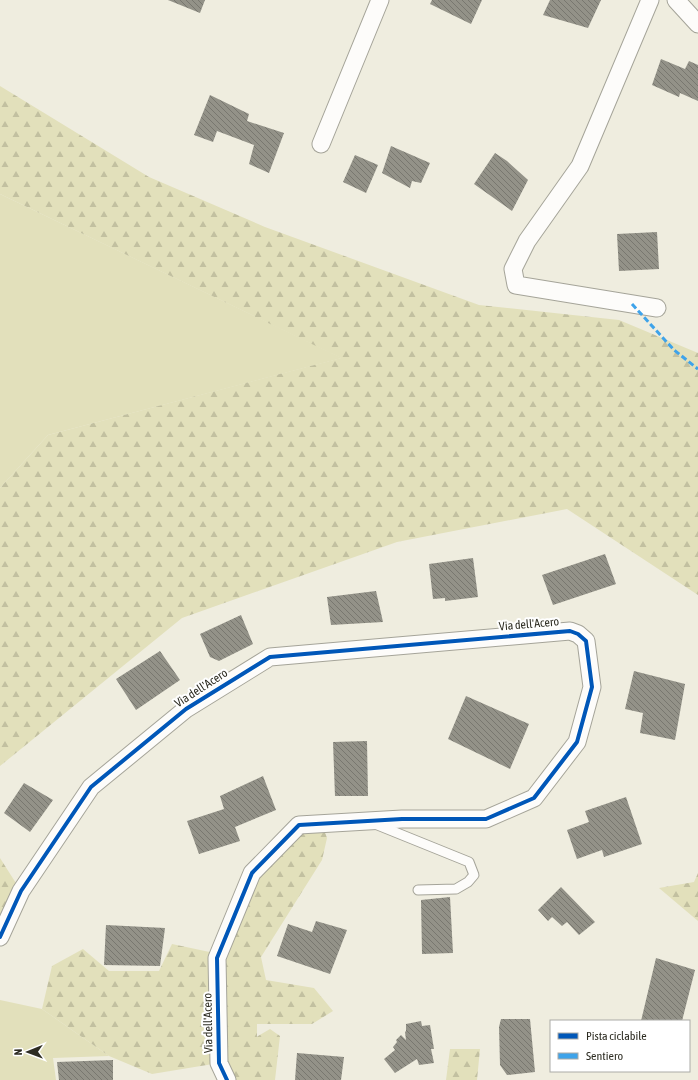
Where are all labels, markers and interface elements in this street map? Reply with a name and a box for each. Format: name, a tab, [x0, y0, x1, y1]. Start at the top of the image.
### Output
street label: Via dell'Acero	[498, 614, 560, 634]
street label: Via dell'Acero	[172, 666, 230, 710]
street label: Via dell'Acero	[200, 992, 216, 1053]
legend	[550, 1020, 690, 1072]
text: Pista ciclabile	[586, 1029, 647, 1043]
north arrow	[8, 1032, 48, 1072]
text: N	[12, 1049, 24, 1056]
text: Sentiero	[586, 1049, 624, 1063]

